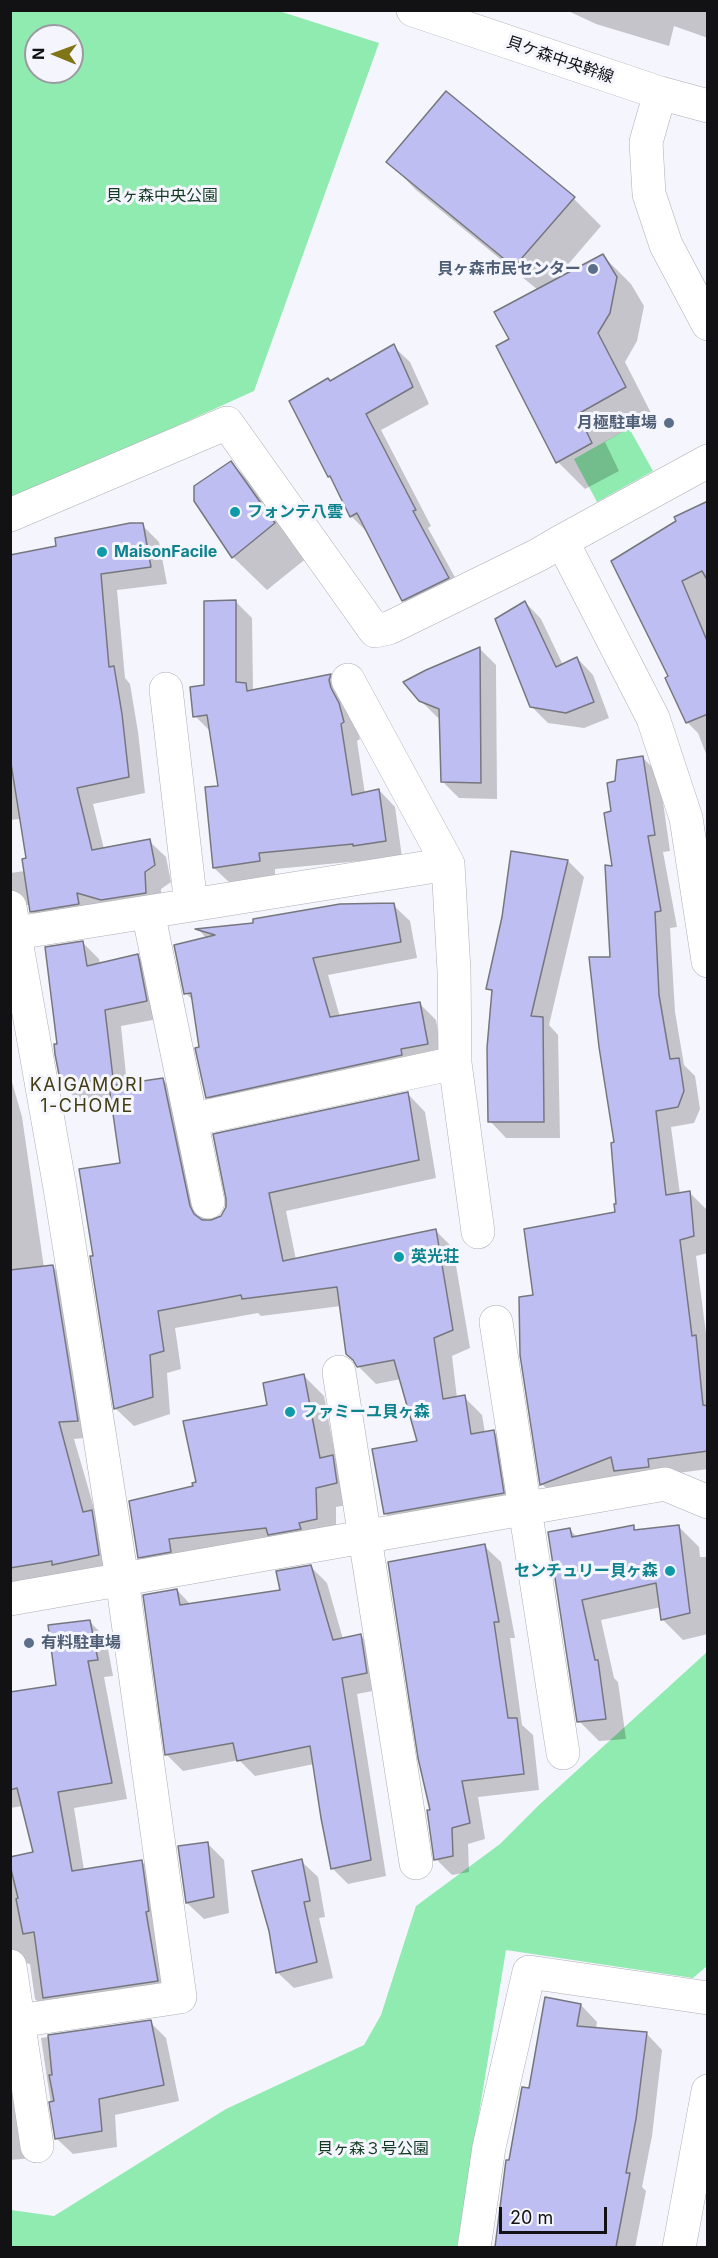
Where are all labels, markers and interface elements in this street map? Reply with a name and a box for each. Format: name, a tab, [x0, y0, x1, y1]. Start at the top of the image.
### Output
north arrow	[24, 24, 84, 84]
street label: 貝ケ森中央幹線	[504, 33, 616, 87]
text: N	[28, 47, 48, 60]
park label: 貝ヶ森中央公園	[106, 186, 218, 206]
place label: 貝ヶ森市民センター	[437, 259, 581, 279]
marker: 貝ヶ森市民センター	[586, 262, 600, 276]
place label: 月極駐車場	[577, 413, 657, 433]
marker: 月極駐車場	[662, 416, 676, 430]
place label: フォンテ八雲	[247, 502, 343, 522]
marker: フォンテ八雲	[228, 505, 242, 519]
place label: MaisonFacile	[114, 542, 217, 562]
marker: MaisonFacile	[95, 545, 109, 559]
district label: KAIGAMORI 1-CHOME	[30, 1075, 144, 1118]
place label: 英光荘	[411, 1247, 459, 1267]
marker: 英光荘	[392, 1250, 406, 1264]
place label: ファミーユ貝ヶ森	[302, 1402, 430, 1422]
marker: ファミーユ貝ヶ森	[283, 1405, 297, 1419]
place label: センチュリー貝ヶ森	[514, 1561, 658, 1581]
marker: センチュリー貝ヶ森	[663, 1564, 677, 1578]
place label: 有料駐車場	[41, 1633, 121, 1653]
marker: 有料駐車場	[22, 1636, 36, 1650]
park label: 貝ヶ森３号公園	[317, 2139, 429, 2159]
scale bar	[502, 2195, 610, 2233]
text: 20 m	[510, 2207, 553, 2228]

